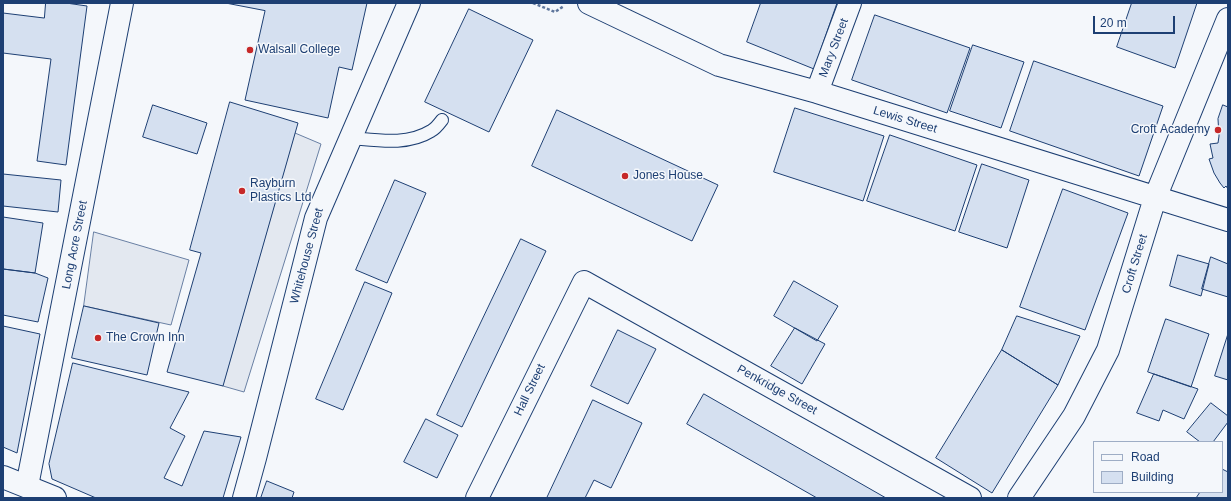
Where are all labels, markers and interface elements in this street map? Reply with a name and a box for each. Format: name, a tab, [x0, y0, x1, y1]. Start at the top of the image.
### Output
scale bar	[1095, 8, 1177, 34]
street label: Mary Street	[816, 16, 852, 80]
text: 20 m	[1100, 16, 1127, 30]
place label: Walsall College	[258, 43, 340, 57]
marker: Walsall College	[245, 45, 255, 55]
street label: Lewis Street	[871, 103, 939, 137]
place label: Croft Academy	[1131, 123, 1210, 137]
marker: Croft Academy	[1213, 125, 1223, 135]
place label: Jones House	[633, 169, 703, 183]
marker: Jones House	[620, 171, 630, 181]
place label: Rayburn Plastics Ltd	[250, 177, 311, 205]
marker: Rayburn Plastics Ltd	[237, 186, 247, 196]
street label: Long Acre Street	[59, 199, 91, 291]
street label: Whitehouse Street	[287, 206, 327, 306]
street label: Croft Street	[1119, 233, 1151, 295]
place label: The Crown Inn	[106, 331, 185, 345]
marker: The Crown Inn	[93, 333, 103, 343]
street label: Hall Street	[511, 362, 549, 418]
street label: Penkridge Street	[734, 362, 820, 418]
legend	[1093, 441, 1223, 493]
text: Road	[1131, 450, 1160, 464]
text: Building	[1131, 470, 1174, 484]

